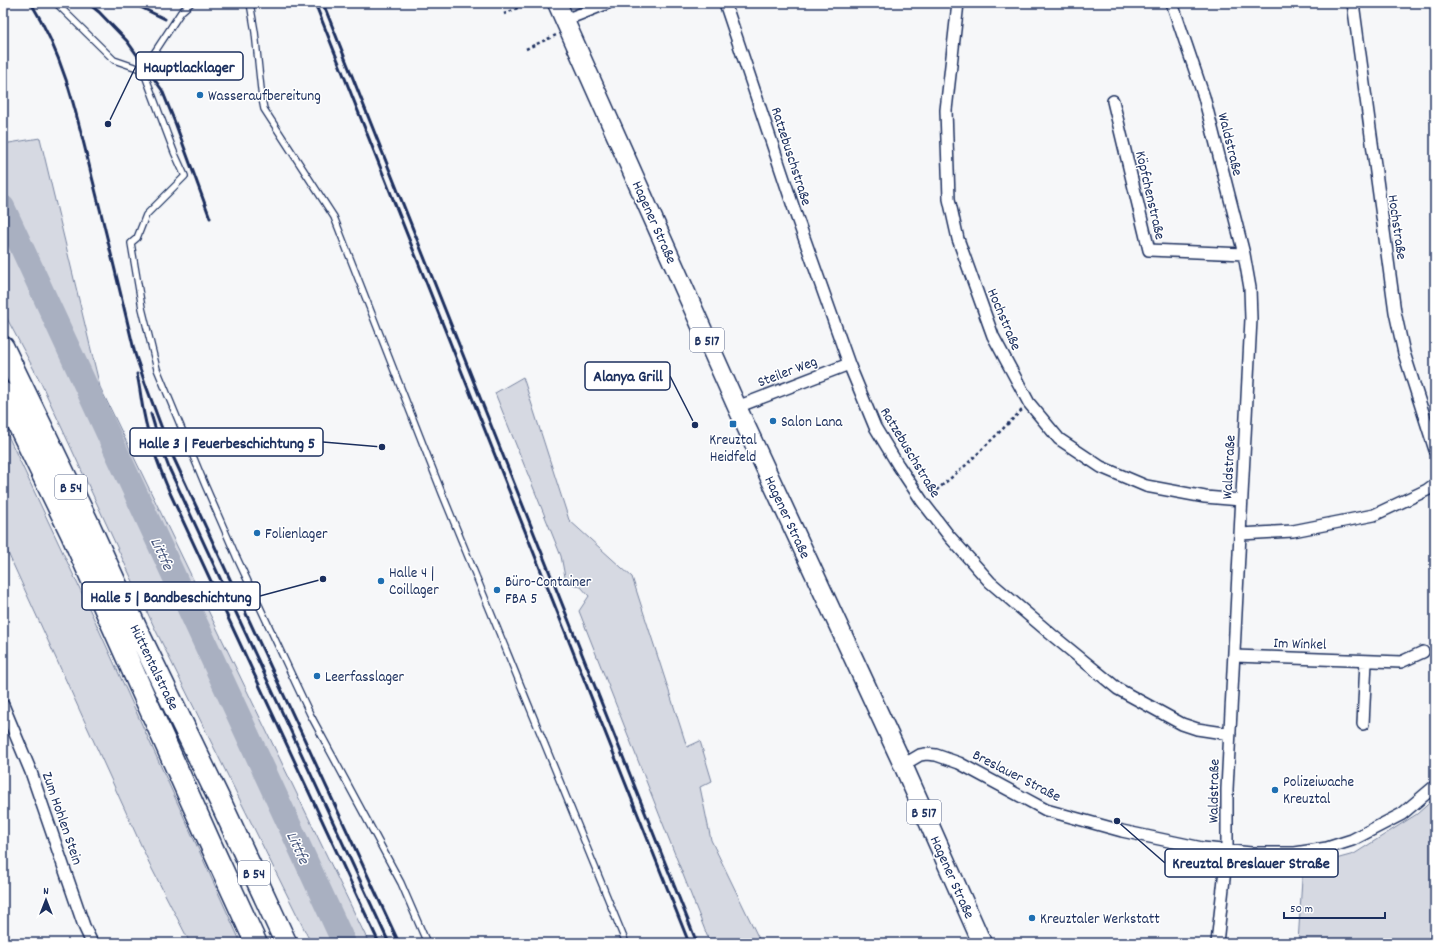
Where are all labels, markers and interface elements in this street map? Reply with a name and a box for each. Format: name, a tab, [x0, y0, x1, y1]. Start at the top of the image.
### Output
callout: Hauptlacklager	[136, 52, 243, 80]
text: Hauptlacklager	[143, 57, 236, 80]
place label: Wasseraufbereitung	[208, 86, 321, 108]
marker: Wasseraufbereitung	[195, 90, 205, 100]
street label: Ratzebuschstraße	[764, 104, 817, 209]
street label: Waldstraße	[1211, 111, 1248, 179]
street label: Köpfchenstraße	[1128, 149, 1170, 242]
street label: Hagener Straße	[625, 178, 681, 268]
street label: Hochstraße	[1381, 193, 1412, 262]
street label: Hochstraße	[980, 285, 1026, 355]
road number: B 517	[690, 328, 724, 352]
street label: Steiler Weg	[755, 351, 821, 394]
callout: Alanya Grill	[585, 362, 670, 390]
text: Alanya Grill	[593, 366, 663, 389]
street label: Ratzebuschstraße	[873, 403, 945, 503]
place label: Salon Lana	[781, 412, 843, 434]
marker: Salon Lana	[768, 416, 778, 426]
marker: Kreuztal Heidfeld	[728, 419, 738, 429]
callout: Halle 3 | Feuerbeschichtung 5	[130, 428, 323, 456]
place label: Kreuztal Heidfeld	[709, 430, 757, 469]
text: Halle 3 | Feuerbeschichtung 5	[139, 433, 315, 456]
street label: Waldstraße	[1217, 434, 1243, 500]
street label: Hagener Straße	[757, 473, 815, 563]
road number: B 54	[55, 475, 87, 499]
place label: Folienlager	[265, 524, 328, 546]
marker: Folienlager	[252, 528, 262, 538]
water label: Littfe	[143, 534, 179, 575]
place label: Halle 4 | Coillager	[389, 563, 439, 602]
place label: Büro-Container FBA 5	[505, 572, 592, 611]
marker: Halle 4 | Coillager	[376, 576, 386, 586]
callout: Halle 5 | Bandbeschichtung	[82, 582, 260, 610]
marker: Büro-Container FBA 5	[492, 585, 502, 595]
text: Halle 5 | Bandbeschichtung	[90, 587, 252, 610]
street label: Hüttentalstraße	[123, 621, 184, 715]
street label: Im Winkel	[1273, 633, 1327, 657]
place label: Leerfasslager	[325, 667, 405, 689]
marker: Leerfasslager	[312, 671, 322, 681]
street label: Breslauer Straße	[968, 745, 1065, 809]
street label: Waldstraße	[1203, 758, 1227, 823]
street label: Zum Hohlen Stein	[35, 769, 87, 868]
place label: Polizeiwache Kreuztal	[1283, 772, 1354, 811]
marker: Polizeiwache Kreuztal	[1270, 785, 1280, 795]
road number: B 517	[907, 800, 941, 824]
water label: Littfe	[279, 828, 315, 869]
street label: Hagener Straße	[923, 833, 979, 923]
callout: Kreuztal Breslauer Straße	[1165, 849, 1338, 877]
text: Kreuztal Breslauer Straße	[1172, 853, 1330, 876]
road number: B 54	[238, 861, 270, 885]
north arrow	[26, 880, 66, 920]
text: N	[43, 884, 49, 900]
scale bar	[1284, 894, 1385, 920]
text: 50 m	[1290, 901, 1313, 918]
place label: Kreuztaler Werkstatt	[1040, 909, 1160, 931]
marker: Kreuztaler Werkstatt	[1027, 913, 1037, 923]

